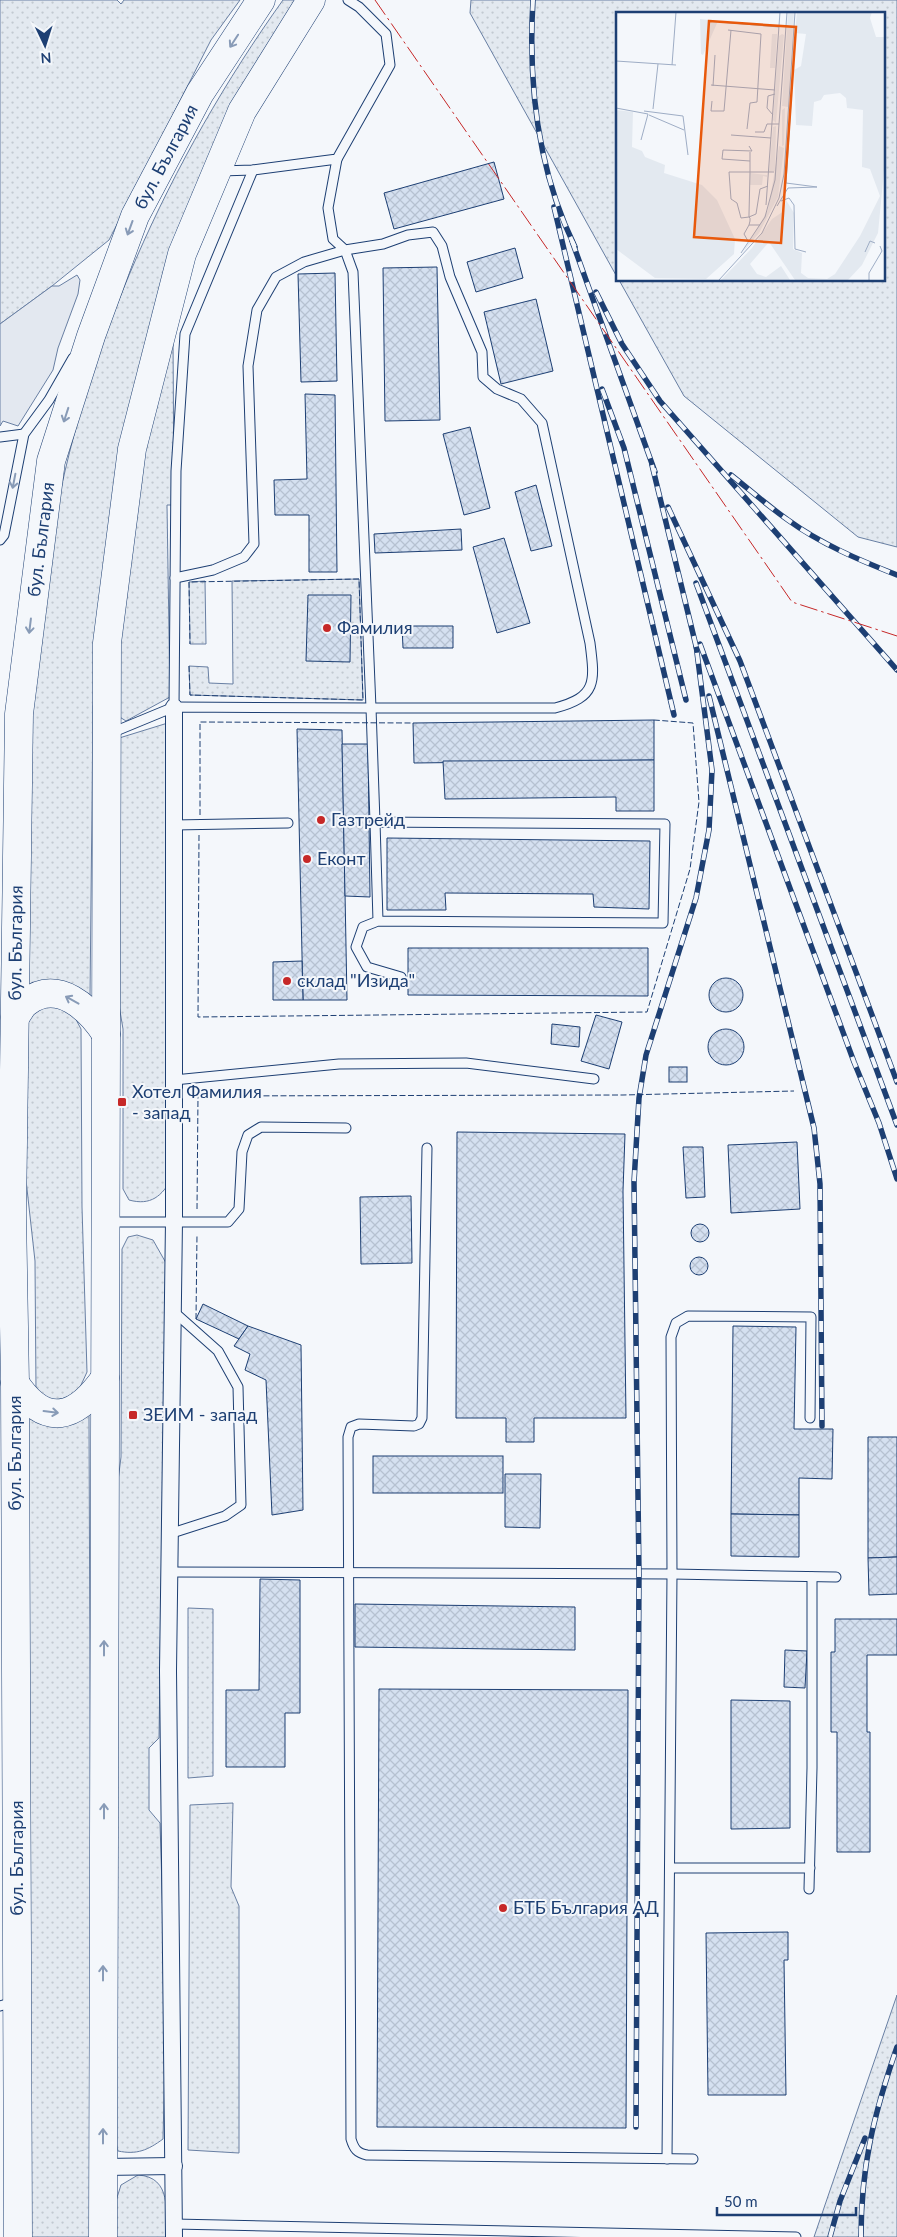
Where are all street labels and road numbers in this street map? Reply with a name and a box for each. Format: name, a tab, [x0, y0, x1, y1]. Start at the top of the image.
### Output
street label: бул. България	[129, 100, 202, 213]
street label: бул. България	[22, 481, 58, 598]
street label: бул. България	[3, 885, 27, 1001]
street label: бул. България	[3, 1395, 25, 1511]
street label: бул. България	[5, 1800, 27, 1916]

